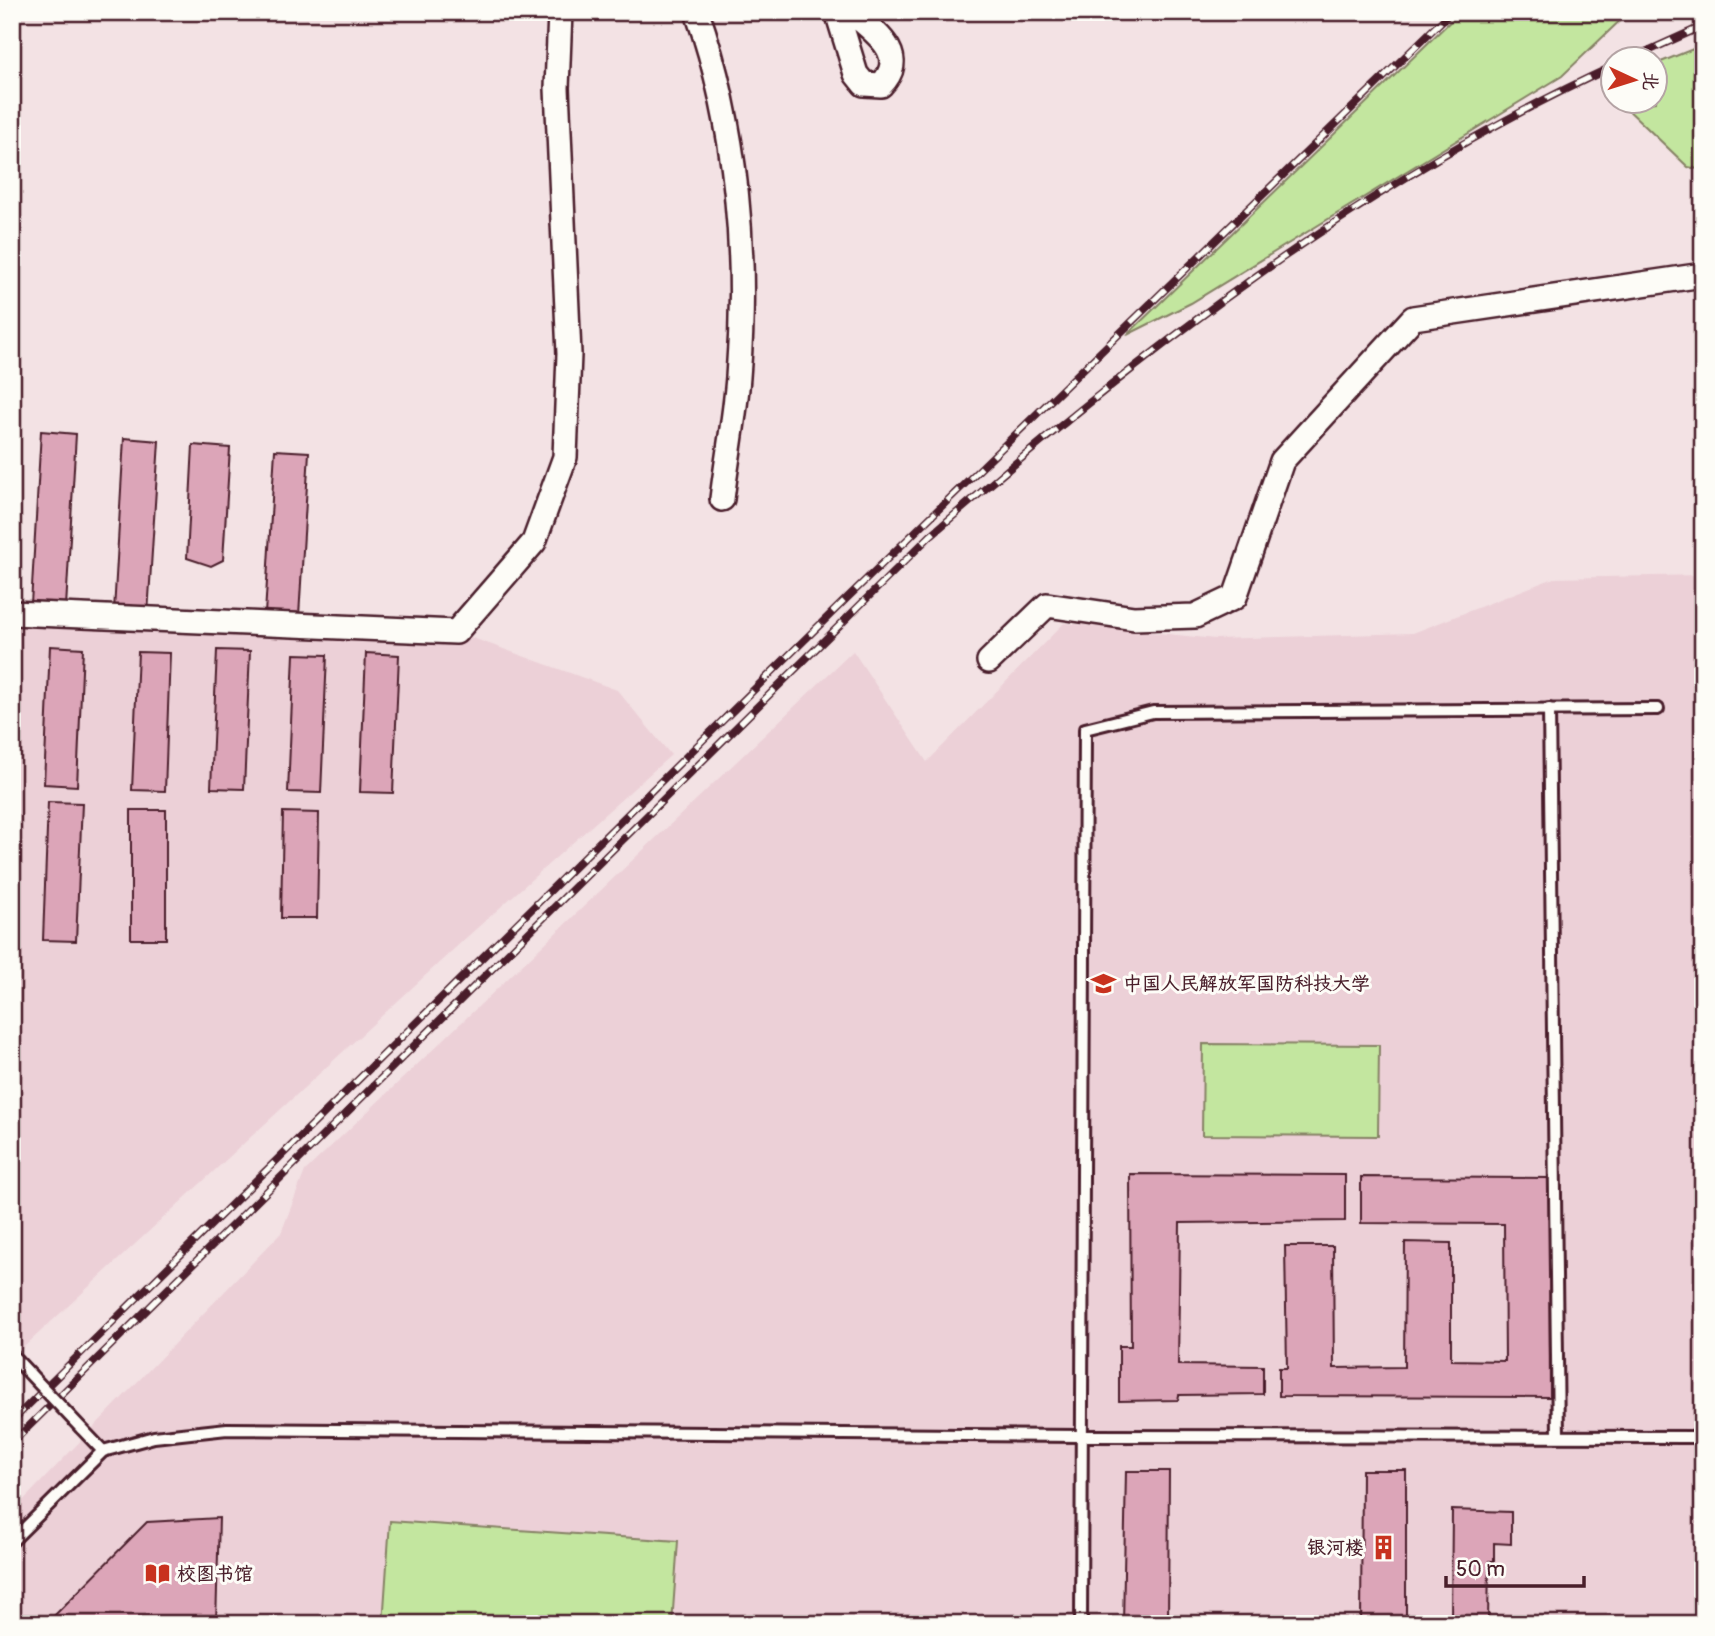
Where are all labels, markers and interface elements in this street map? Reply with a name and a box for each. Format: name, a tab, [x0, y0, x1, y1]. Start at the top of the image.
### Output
north arrow	[1600, 46, 1670, 116]
text: 北	[1637, 71, 1663, 91]
school or university icon: 中国人民解放军国防科技大学	[1089, 969, 1117, 997]
place label: 中国人民解放军国防科技大学	[1123, 972, 1370, 996]
building icon: 银河楼	[1370, 1533, 1398, 1561]
place label: 银河楼	[1307, 1536, 1364, 1560]
scale bar	[1446, 1545, 1584, 1589]
text: 50 m	[1456, 1556, 1505, 1583]
library icon: 校图书馆	[143, 1559, 171, 1587]
place label: 校图书馆	[177, 1562, 253, 1586]

